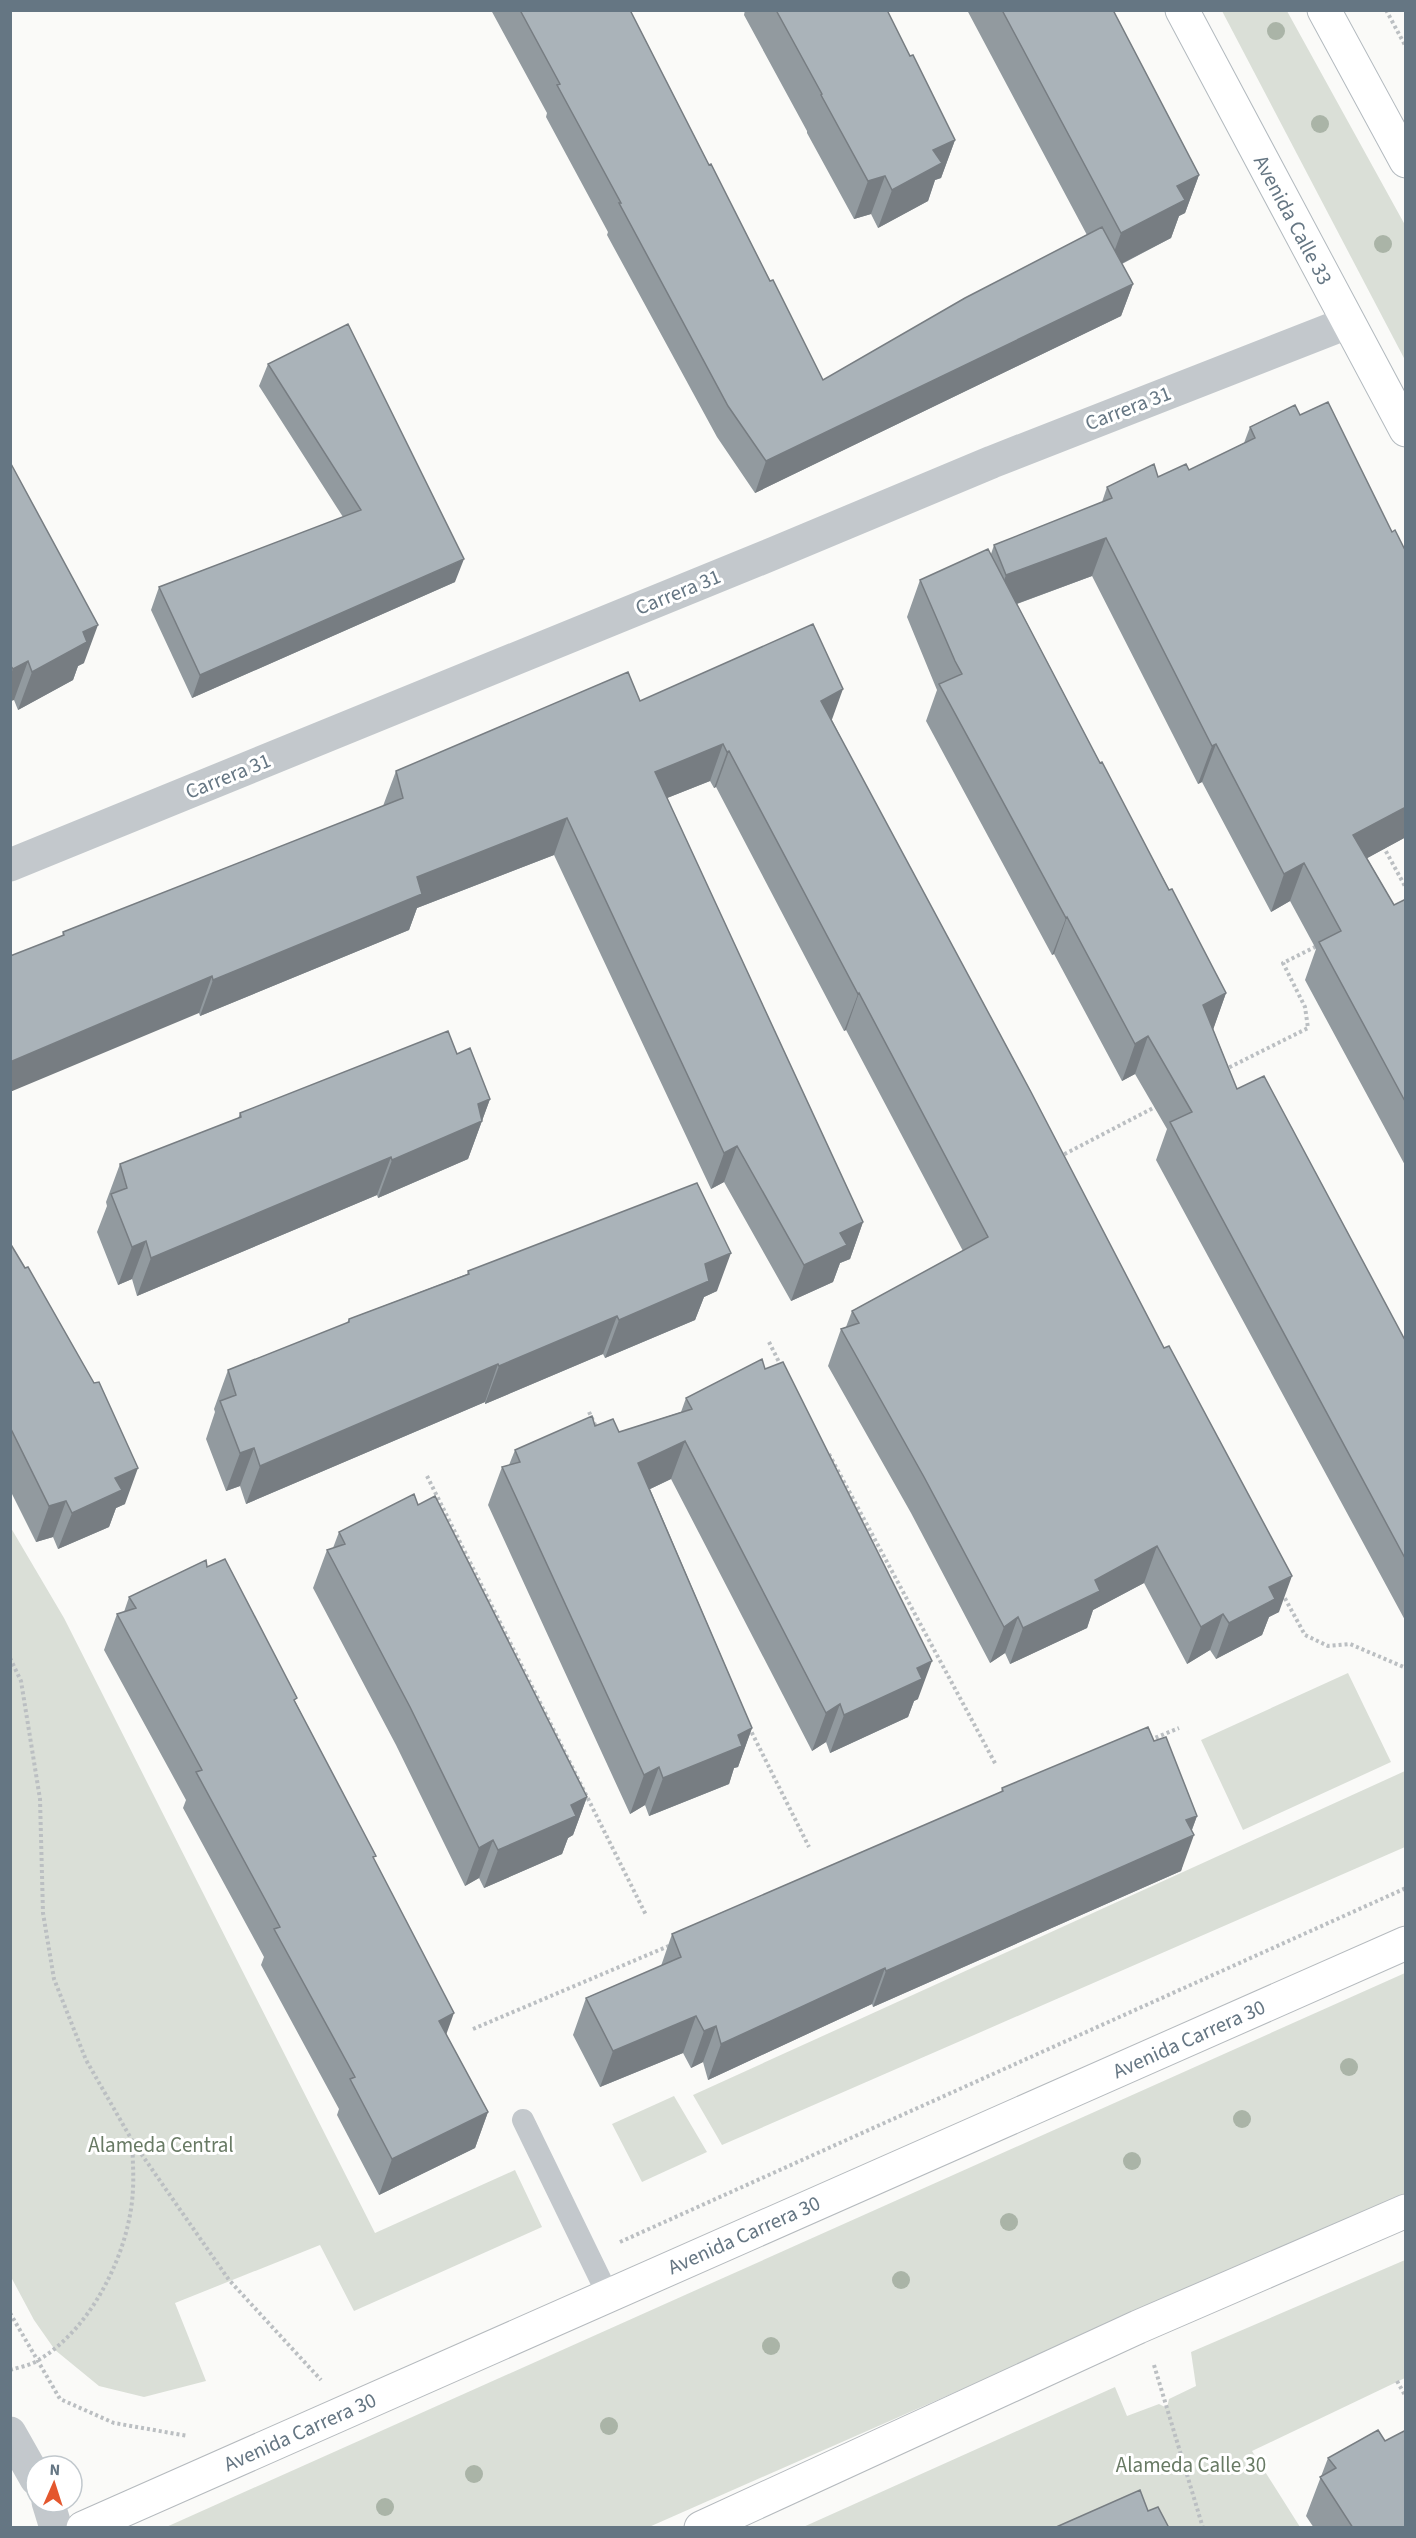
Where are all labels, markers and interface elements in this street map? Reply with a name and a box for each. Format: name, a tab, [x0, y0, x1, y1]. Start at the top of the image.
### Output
street label: Avenida Calle 33	[1246, 150, 1340, 290]
street label: Carrera 31	[1081, 378, 1175, 438]
street label: Carrera 31	[631, 561, 725, 623]
street label: Carrera 31	[181, 745, 275, 807]
street label: Avenida Carrera 30	[1108, 1992, 1270, 2086]
park label: Alameda Central	[88, 2130, 234, 2160]
street label: Avenida Carrera 30	[663, 2188, 825, 2282]
street label: Avenida Carrera 30	[219, 2385, 381, 2479]
park label: Alameda Calle 30	[1116, 2450, 1266, 2480]
north arrow	[24, 2454, 84, 2514]
text: N	[49, 2459, 61, 2481]

